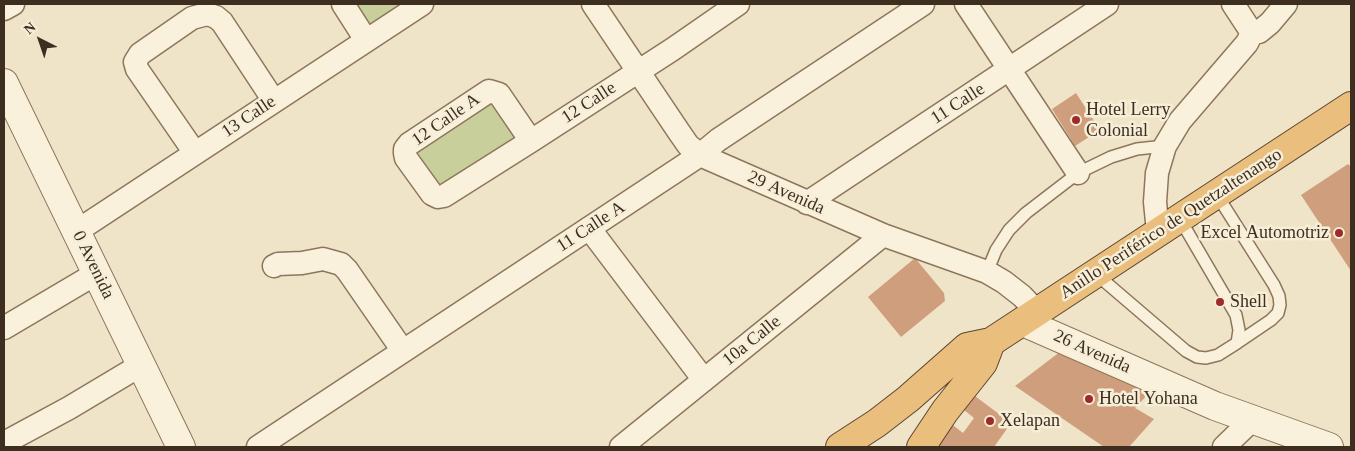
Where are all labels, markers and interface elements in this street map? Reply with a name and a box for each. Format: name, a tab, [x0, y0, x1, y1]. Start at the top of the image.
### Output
north arrow	[15, 15, 65, 65]
text: N	[21, 19, 39, 37]
street label: 12 Calle	[558, 77, 620, 129]
street label: 11 Calle	[927, 79, 989, 129]
street label: 12 Calle A	[408, 89, 484, 151]
street label: 13 Calle	[218, 91, 280, 143]
place label: Hotel Lerry Colonial	[1086, 99, 1170, 142]
marker: Hotel Lerry Colonial	[1070, 114, 1082, 126]
street label: Anillo Periférico de Quetzaltenango	[1056, 144, 1286, 304]
street label: 29 Avenida	[744, 166, 828, 220]
street label: 11 Calle A	[553, 197, 629, 257]
place label: Excel Automotriz	[1201, 222, 1329, 244]
street label: 0 Avenida	[67, 227, 119, 303]
marker: Excel Automotriz	[1333, 227, 1345, 239]
place label: Shell	[1230, 291, 1267, 313]
marker: Shell	[1214, 296, 1226, 308]
street label: 10a Calle	[719, 311, 785, 371]
street label: 26 Avenida	[1050, 325, 1134, 379]
place label: Hotel Yohana	[1099, 388, 1198, 410]
marker: Hotel Yohana	[1083, 393, 1095, 405]
place label: Xelapan	[1000, 410, 1060, 432]
marker: Xelapan	[984, 415, 996, 427]

